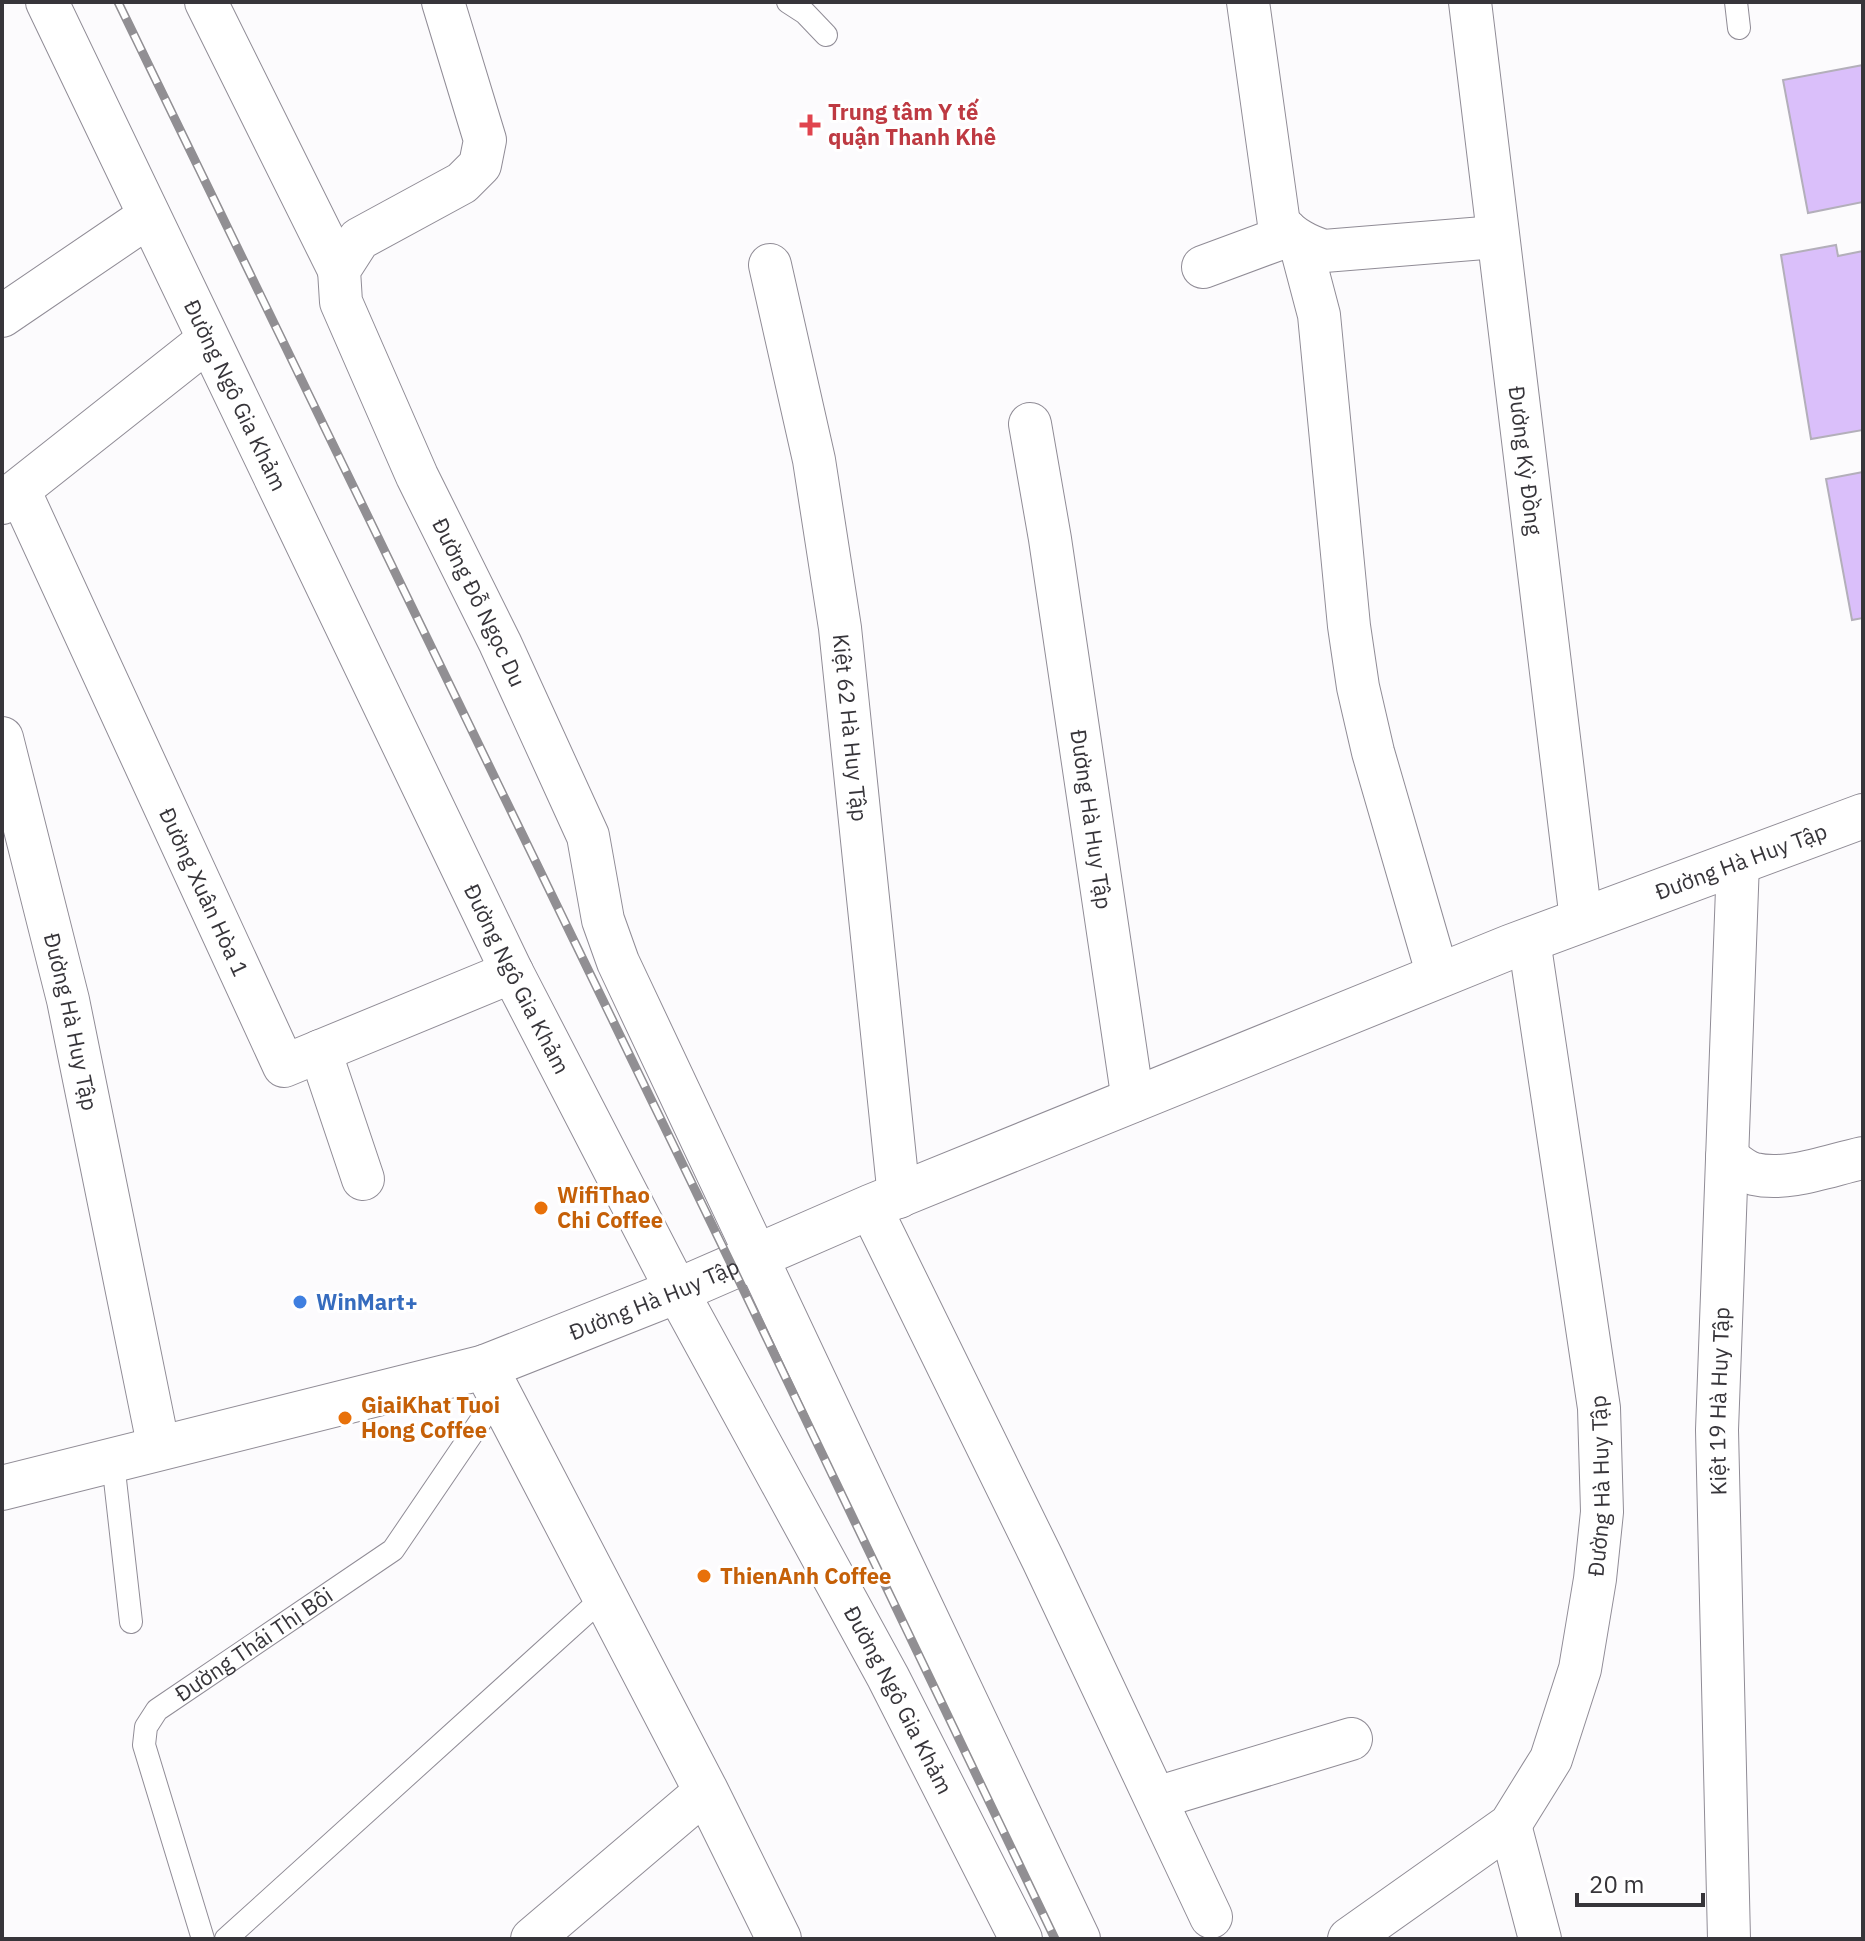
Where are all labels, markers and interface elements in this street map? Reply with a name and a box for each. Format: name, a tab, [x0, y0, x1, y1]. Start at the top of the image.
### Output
place label: Trung tâm Y tế quận Thanh Khê	[828, 97, 996, 151]
marker: Trung tâm Y tế quận Thanh Khê	[799, 114, 821, 136]
street label: Đường Ngô Gia Khảm	[178, 295, 294, 495]
street label: Đường Kỳ Đồng	[1503, 384, 1549, 537]
street label: Đường Đỗ Ngọc Du	[426, 513, 533, 691]
street label: Kiệt 62 Hà Huy Tập	[827, 632, 875, 823]
street label: Đường Hà Huy Tập	[1064, 727, 1119, 911]
street label: Đường Xuân Hòa 1	[153, 803, 256, 980]
street label: Đường Hà Huy Tập	[1651, 816, 1831, 906]
street label: Đường Ngô Gia Khảm	[458, 879, 577, 1079]
street label: Đường Hà Huy Tập	[38, 930, 105, 1113]
place label: WifiThao Chi Coffee	[557, 1180, 663, 1234]
marker: WifiThao Chi Coffee	[532, 1199, 550, 1217]
street label: Đường Hà Huy Tập	[564, 1251, 743, 1346]
place label: WinMart+	[316, 1287, 418, 1316]
marker: WinMart+	[291, 1293, 309, 1311]
street label: Kiệt 19 Hà Huy Tập	[1702, 1306, 1736, 1496]
place label: GiaiKhat Tuoi Hong Coffee	[361, 1390, 500, 1444]
street label: Đường Hà Huy Tập	[1580, 1394, 1616, 1578]
marker: GiaiKhat Tuoi Hong Coffee	[336, 1409, 354, 1427]
place label: ThienAnh Coffee	[720, 1561, 891, 1590]
marker: ThienAnh Coffee	[695, 1567, 713, 1585]
street label: Đường Thái Thị Bôi	[169, 1580, 338, 1708]
street label: Đường Ngô Gia Khảm	[838, 1600, 960, 1799]
scale bar	[1577, 1857, 1703, 1907]
text: 20 m	[1589, 1868, 1644, 1900]

